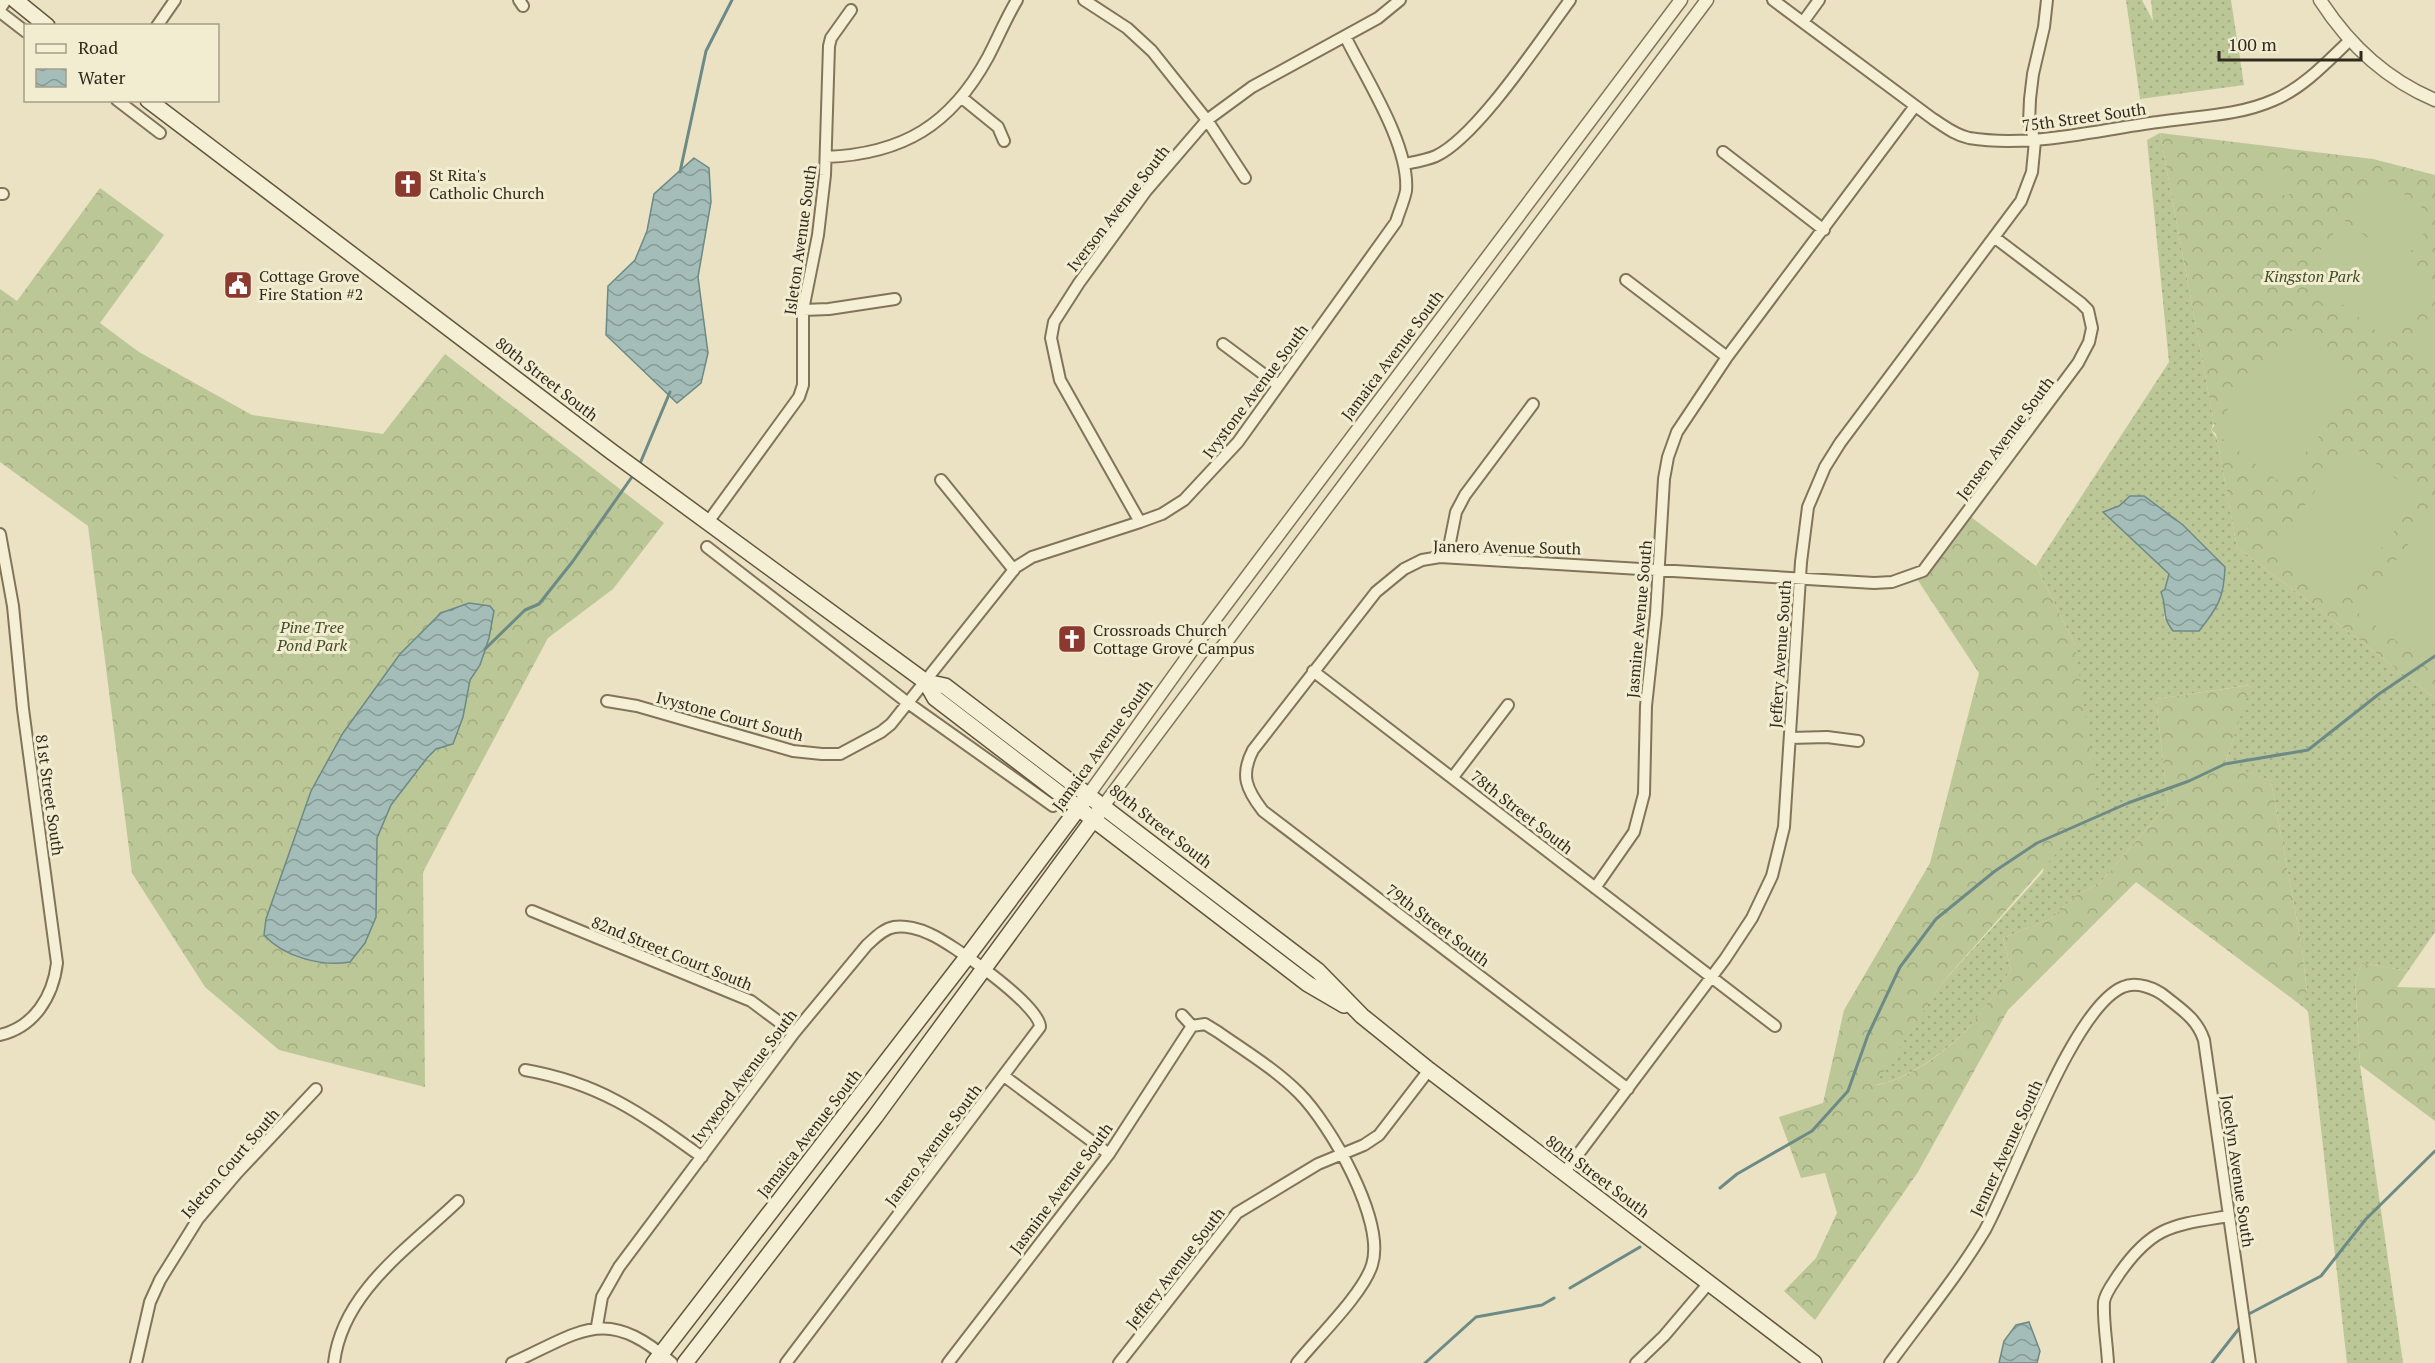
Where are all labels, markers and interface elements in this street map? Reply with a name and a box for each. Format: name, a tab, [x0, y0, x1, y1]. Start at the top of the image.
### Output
legend	[24, 24, 219, 102]
scale bar	[2219, 24, 2362, 62]
text: 100 m	[2228, 32, 2277, 56]
text: Road	[78, 35, 118, 59]
text: Water	[78, 65, 125, 89]
street label: 75th Street South	[2021, 97, 2148, 137]
street label: Iverson Avenue South	[1062, 140, 1175, 276]
street label: Isleton Avenue South	[779, 163, 822, 317]
place label: St Rita's Catholic Church	[429, 164, 545, 204]
church icon: St Rita's Catholic Church	[392, 168, 424, 200]
place label: Cottage Grove Fire Station #2	[259, 265, 363, 305]
park label: Kingston Park	[2263, 265, 2360, 287]
public building icon: Cottage Grove Fire Station #2	[222, 269, 254, 301]
street label: Jamaica Avenue South	[1336, 285, 1449, 425]
street label: Ivystone Avenue South	[1197, 319, 1313, 463]
street label: 80th Street South	[491, 332, 603, 426]
street label: Jensen Avenue South	[1951, 371, 2059, 504]
street label: Janero Avenue South	[1433, 535, 1582, 559]
street label: Jasmine Avenue South	[1621, 539, 1657, 699]
street label: Jeffery Avenue South	[1764, 579, 1796, 729]
park label: Pine Tree Pond Park	[276, 616, 347, 656]
place label: Crossroads Church Cottage Grove Campus	[1093, 619, 1255, 659]
church icon: Crossroads Church Cottage Grove Campus	[1056, 623, 1088, 655]
street label: Jamaica Avenue South	[1047, 674, 1158, 815]
street label: Ivystone Court South	[654, 686, 807, 746]
street label: 81st Street South	[31, 733, 69, 858]
street label: 78th Street South	[1466, 765, 1578, 859]
street label: 80th Street South	[1105, 779, 1217, 873]
street label: 79th Street South	[1382, 879, 1495, 972]
street label: 82nd Street Court South	[588, 911, 756, 996]
street label: Ivywood Avenue South	[686, 1004, 802, 1148]
street label: Jamaica Avenue South	[752, 1064, 867, 1202]
street label: Jenner Avenue South	[1965, 1076, 2048, 1220]
street label: Janero Avenue South	[880, 1079, 987, 1211]
street label: Jocelyn Avenue South	[2216, 1093, 2260, 1249]
street label: Isleton Court South	[176, 1103, 284, 1223]
street label: Jasmine Avenue South	[1005, 1118, 1118, 1258]
street label: 80th Street South	[1542, 1130, 1655, 1223]
street label: Jeffery Avenue South	[1121, 1202, 1230, 1333]

